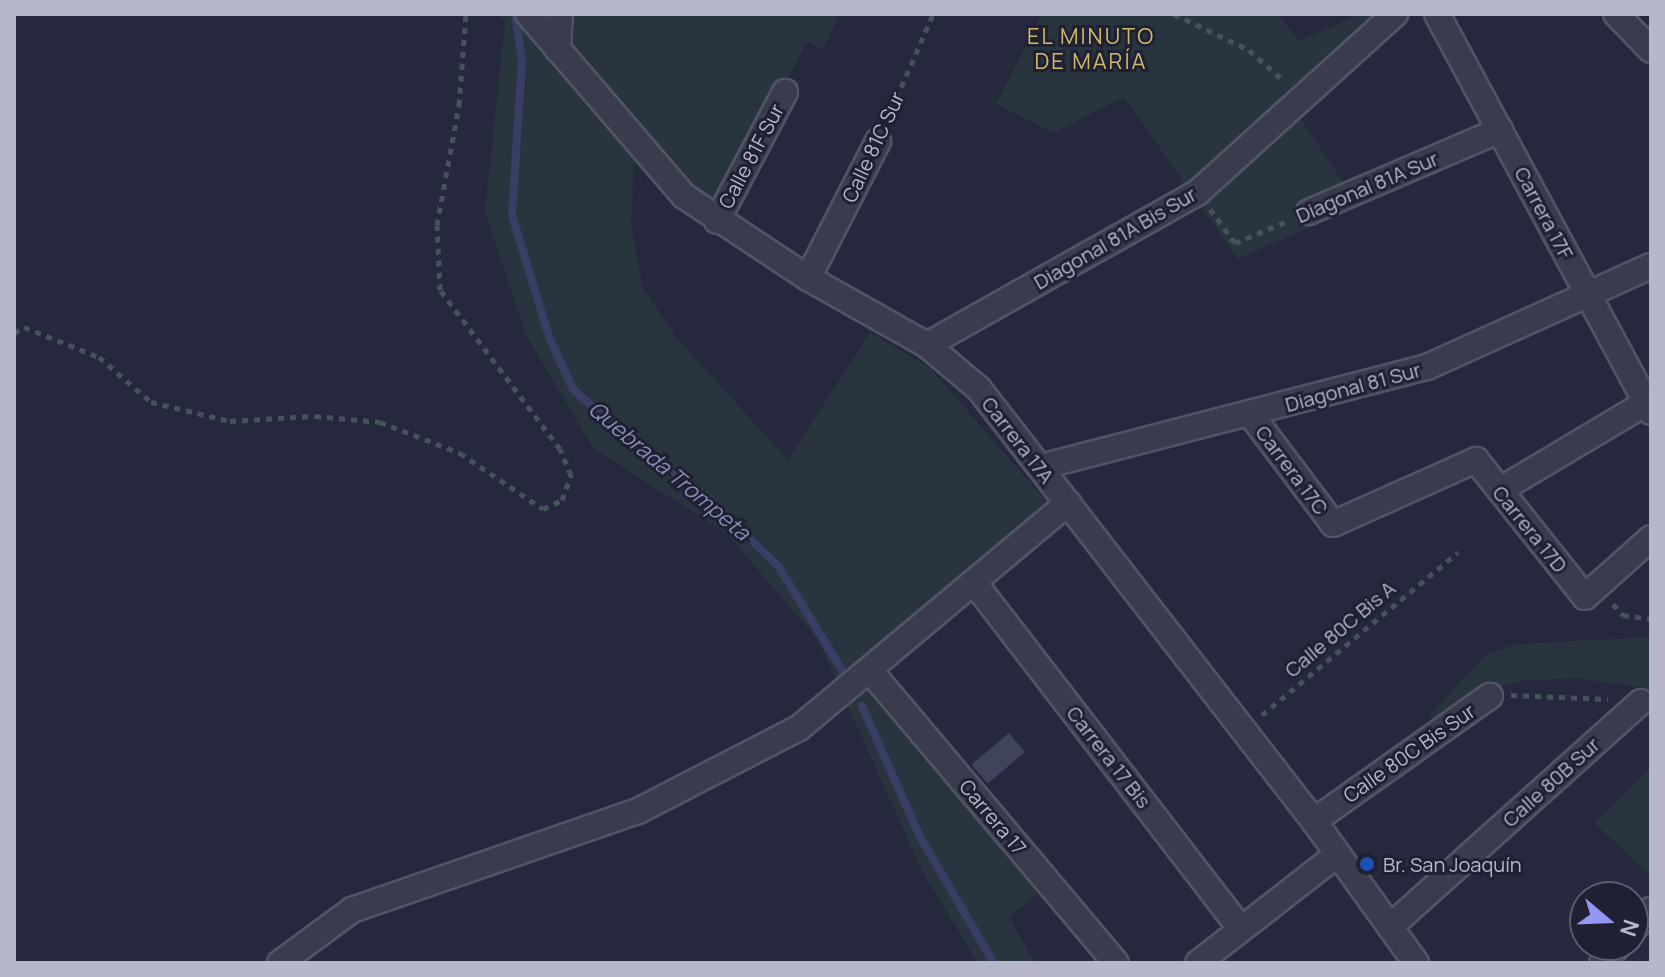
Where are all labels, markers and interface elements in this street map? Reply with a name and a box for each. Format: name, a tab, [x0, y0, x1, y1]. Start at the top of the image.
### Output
district label: EL MINUTO DE MARÍA	[1026, 23, 1156, 74]
street label: Calle 81C Sur	[837, 88, 909, 206]
street label: Calle 81F Sur	[713, 99, 789, 213]
street label: Diagonal 81A Sur	[1292, 146, 1442, 228]
street label: Carrera 17F	[1510, 163, 1578, 263]
street label: Diagonal 81A Bis Sur	[1030, 182, 1200, 294]
street label: Diagonal 81 Sur	[1283, 357, 1423, 417]
street label: Carrera 17A	[977, 392, 1059, 488]
water label: Quebrada Trompeta	[583, 396, 755, 546]
street label: Carrera 17C	[1251, 421, 1333, 519]
street label: Carrera 17D	[1488, 481, 1572, 577]
street label: Calle 80C Bis A	[1280, 576, 1400, 682]
street label: Calle 80C Bis Sur	[1338, 699, 1480, 807]
street label: Carrera 17 Bis	[1062, 701, 1156, 813]
street label: Calle 80B Sur	[1498, 732, 1604, 832]
street label: Carrera 17	[955, 774, 1031, 860]
place label: Br. San Joaquín	[1383, 852, 1522, 876]
marker: Br. San Joaquín	[1358, 855, 1376, 873]
north arrow	[1569, 881, 1649, 961]
text: N	[1613, 916, 1647, 941]

